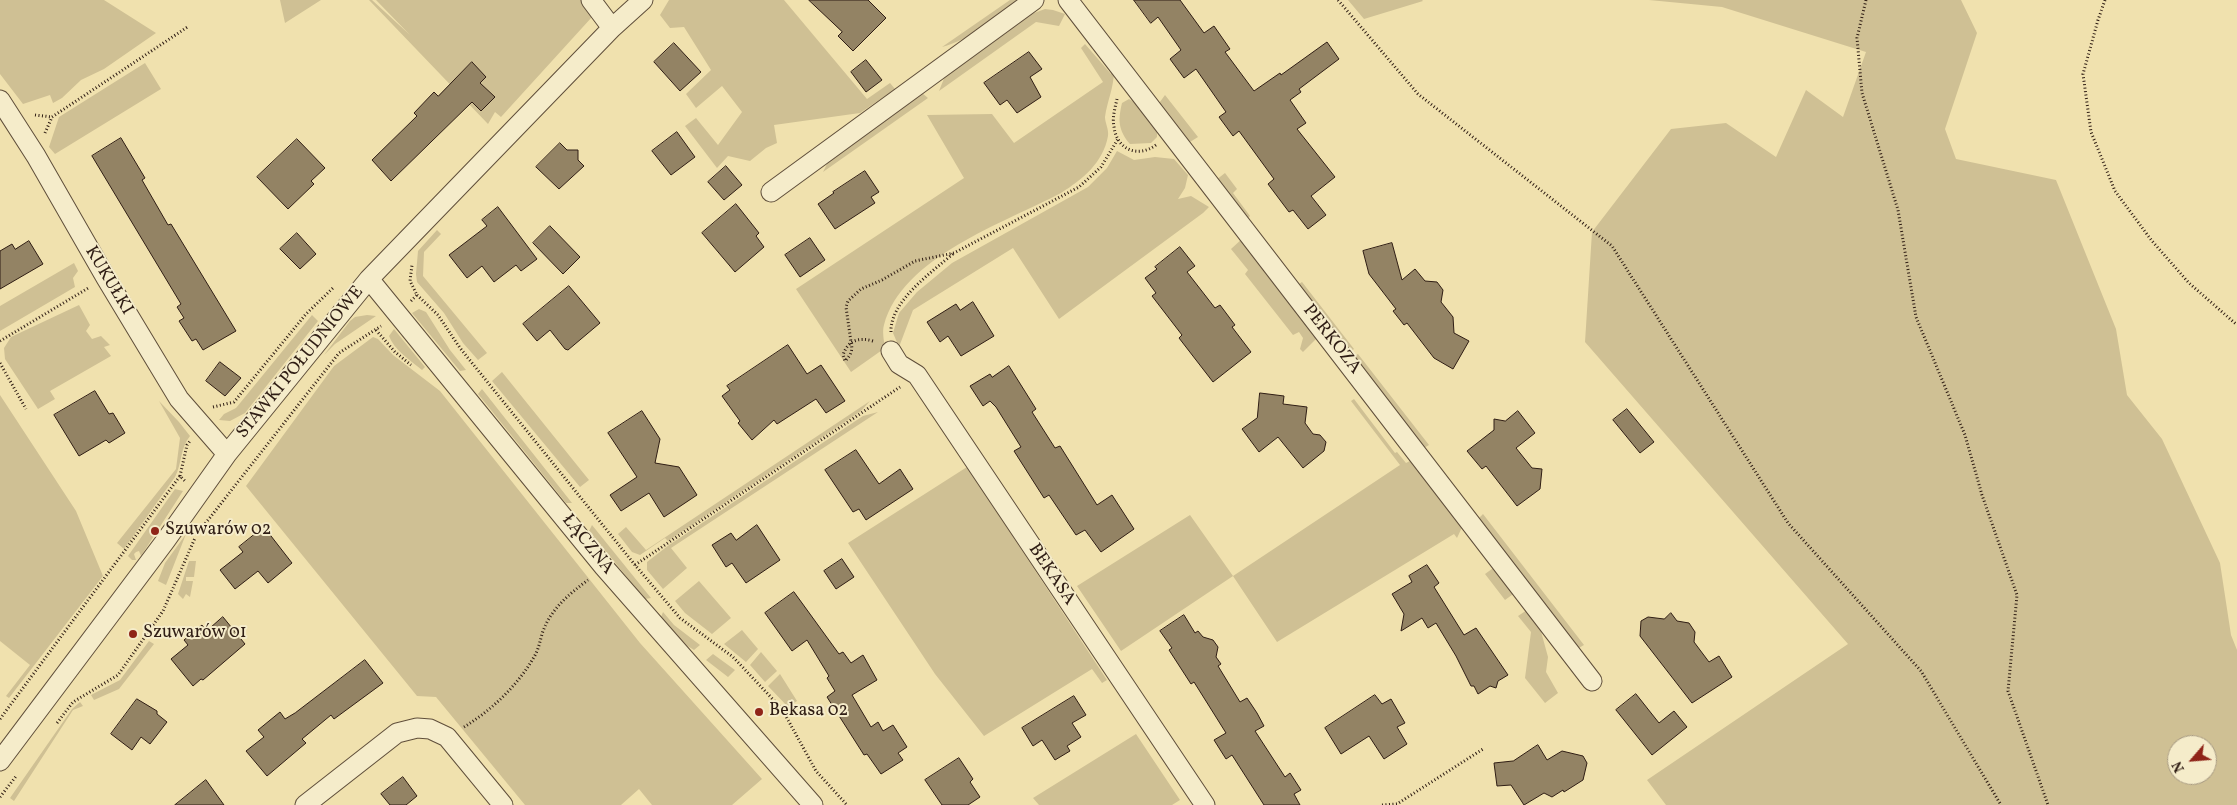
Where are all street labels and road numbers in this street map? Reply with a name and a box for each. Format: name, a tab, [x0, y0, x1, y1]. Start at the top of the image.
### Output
street label: KUKUŁKI	[79, 243, 137, 319]
street label: STAWKI POŁUDNIOWE	[233, 282, 369, 444]
street label: PERKOZA	[1297, 301, 1365, 379]
street label: ŁĄCZNA	[556, 511, 618, 579]
street label: BEKASA	[1023, 540, 1079, 610]

